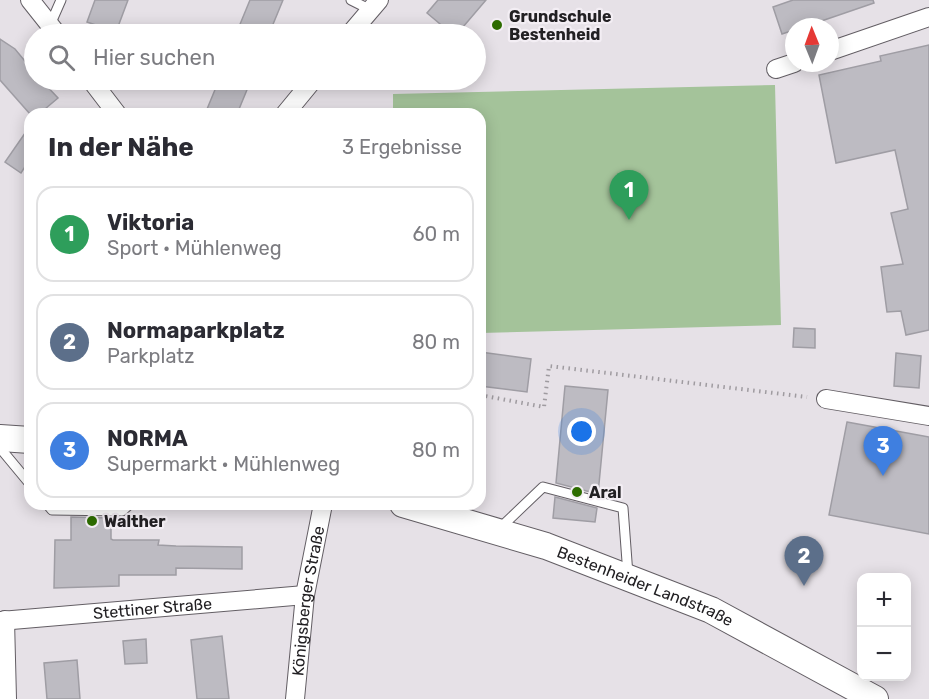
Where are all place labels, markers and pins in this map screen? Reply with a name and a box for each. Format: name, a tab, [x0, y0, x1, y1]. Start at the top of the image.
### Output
place label: Grundschule Bestenheid	[509, 7, 611, 44]
marker: Grundschule Bestenheid	[490, 18, 504, 32]
pin: 1	[610, 170, 648, 220]
pin: 3	[864, 426, 902, 476]
place label: Aral	[589, 483, 622, 502]
marker: Aral	[570, 485, 584, 499]
place label: Walther	[104, 512, 166, 531]
marker: Walther	[85, 514, 99, 528]
pin: 2	[784, 536, 824, 586]

